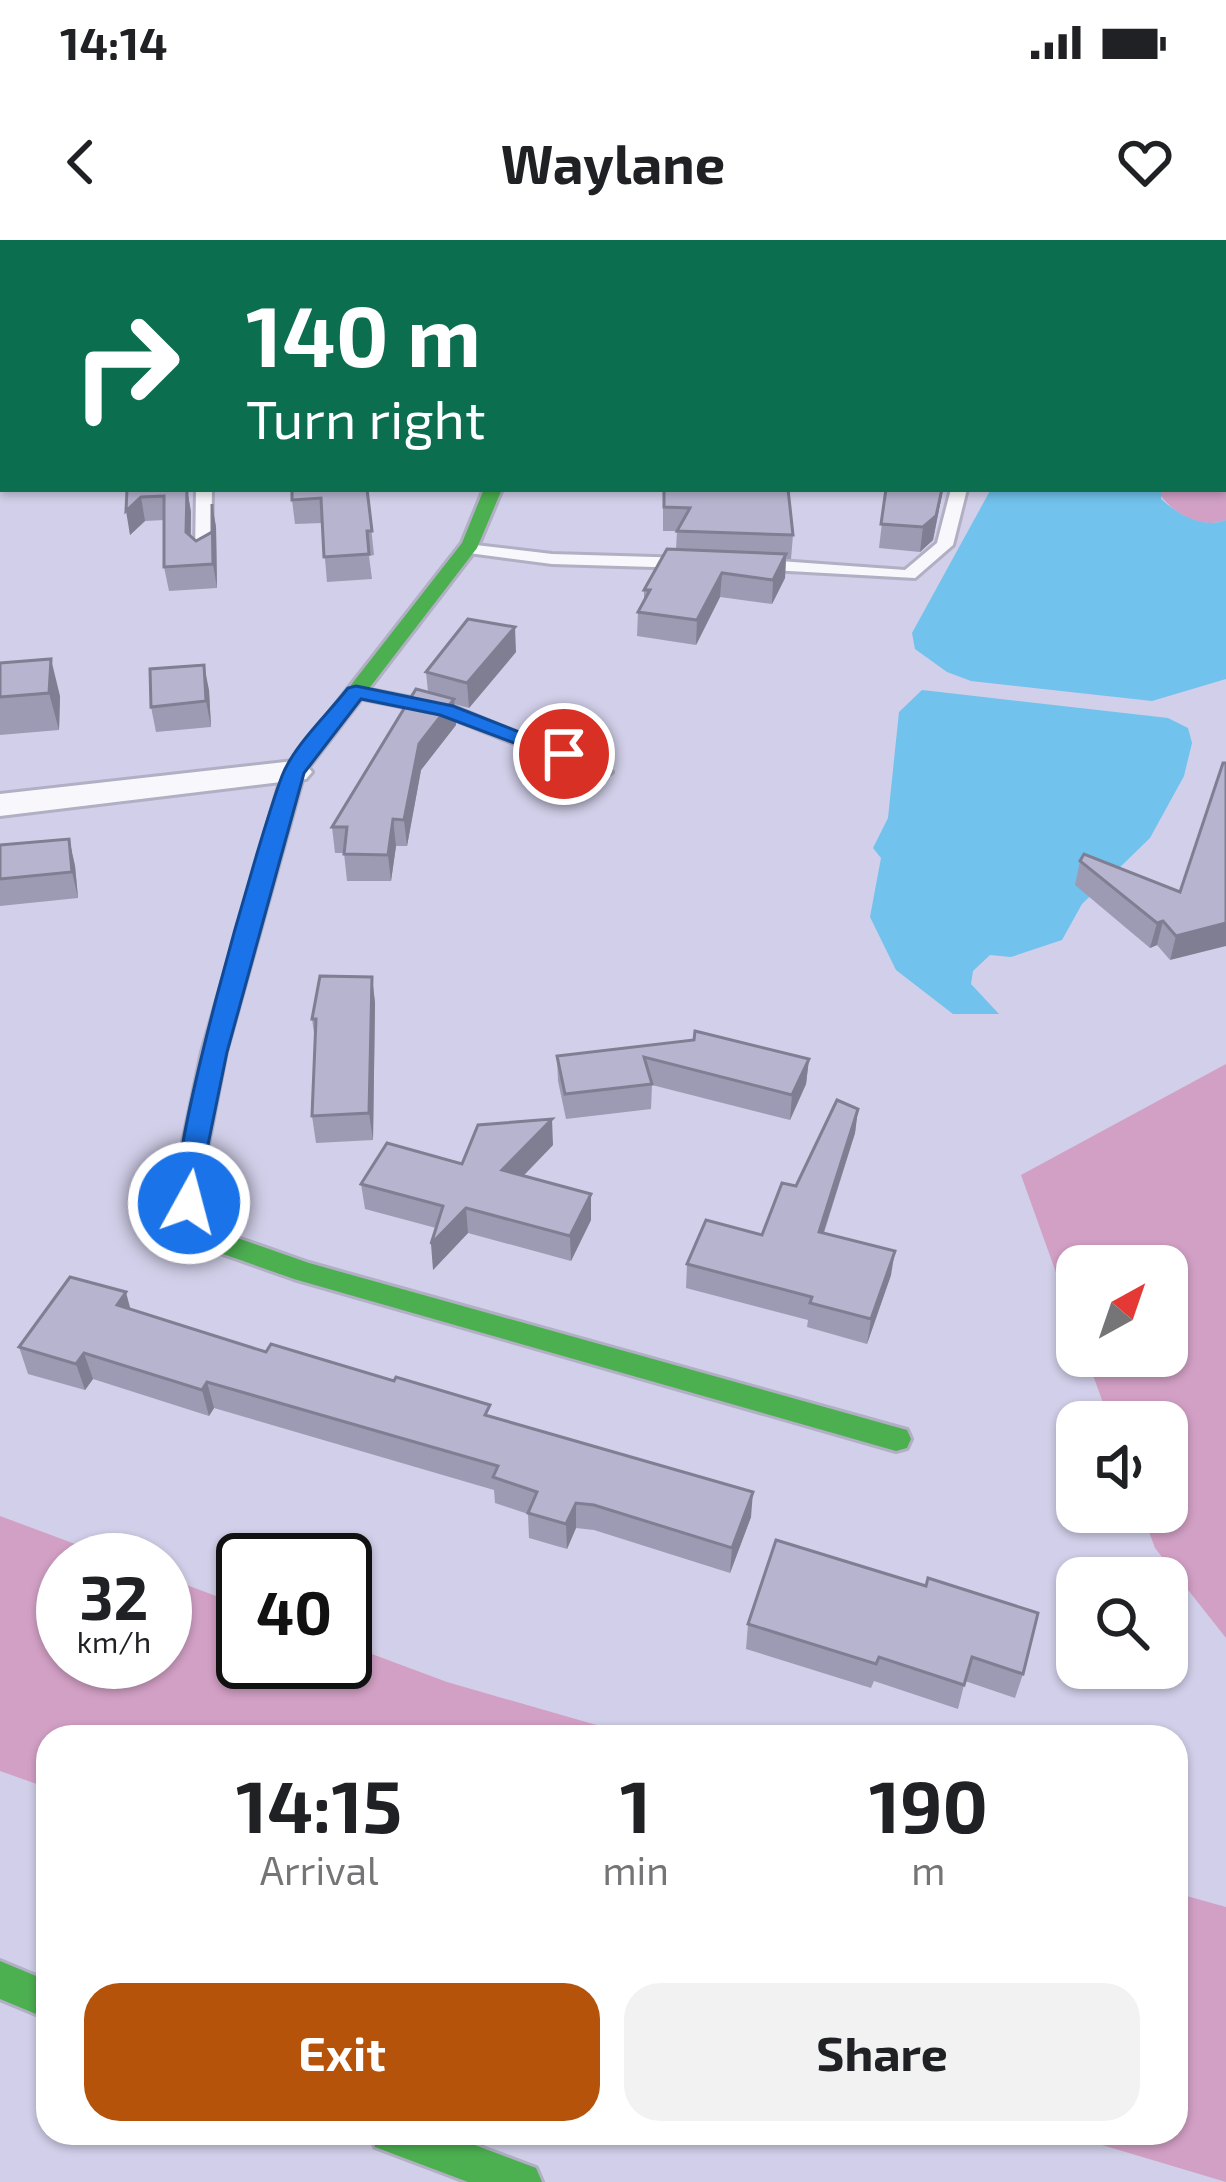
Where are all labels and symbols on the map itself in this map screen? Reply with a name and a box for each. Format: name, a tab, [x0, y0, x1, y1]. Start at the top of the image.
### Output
pin	[513, 703, 615, 805]
position arrow	[126, 1140, 252, 1266]
north arrow	[1056, 1245, 1188, 1377]
speed limit sign: 40	[216, 1533, 372, 1689]

